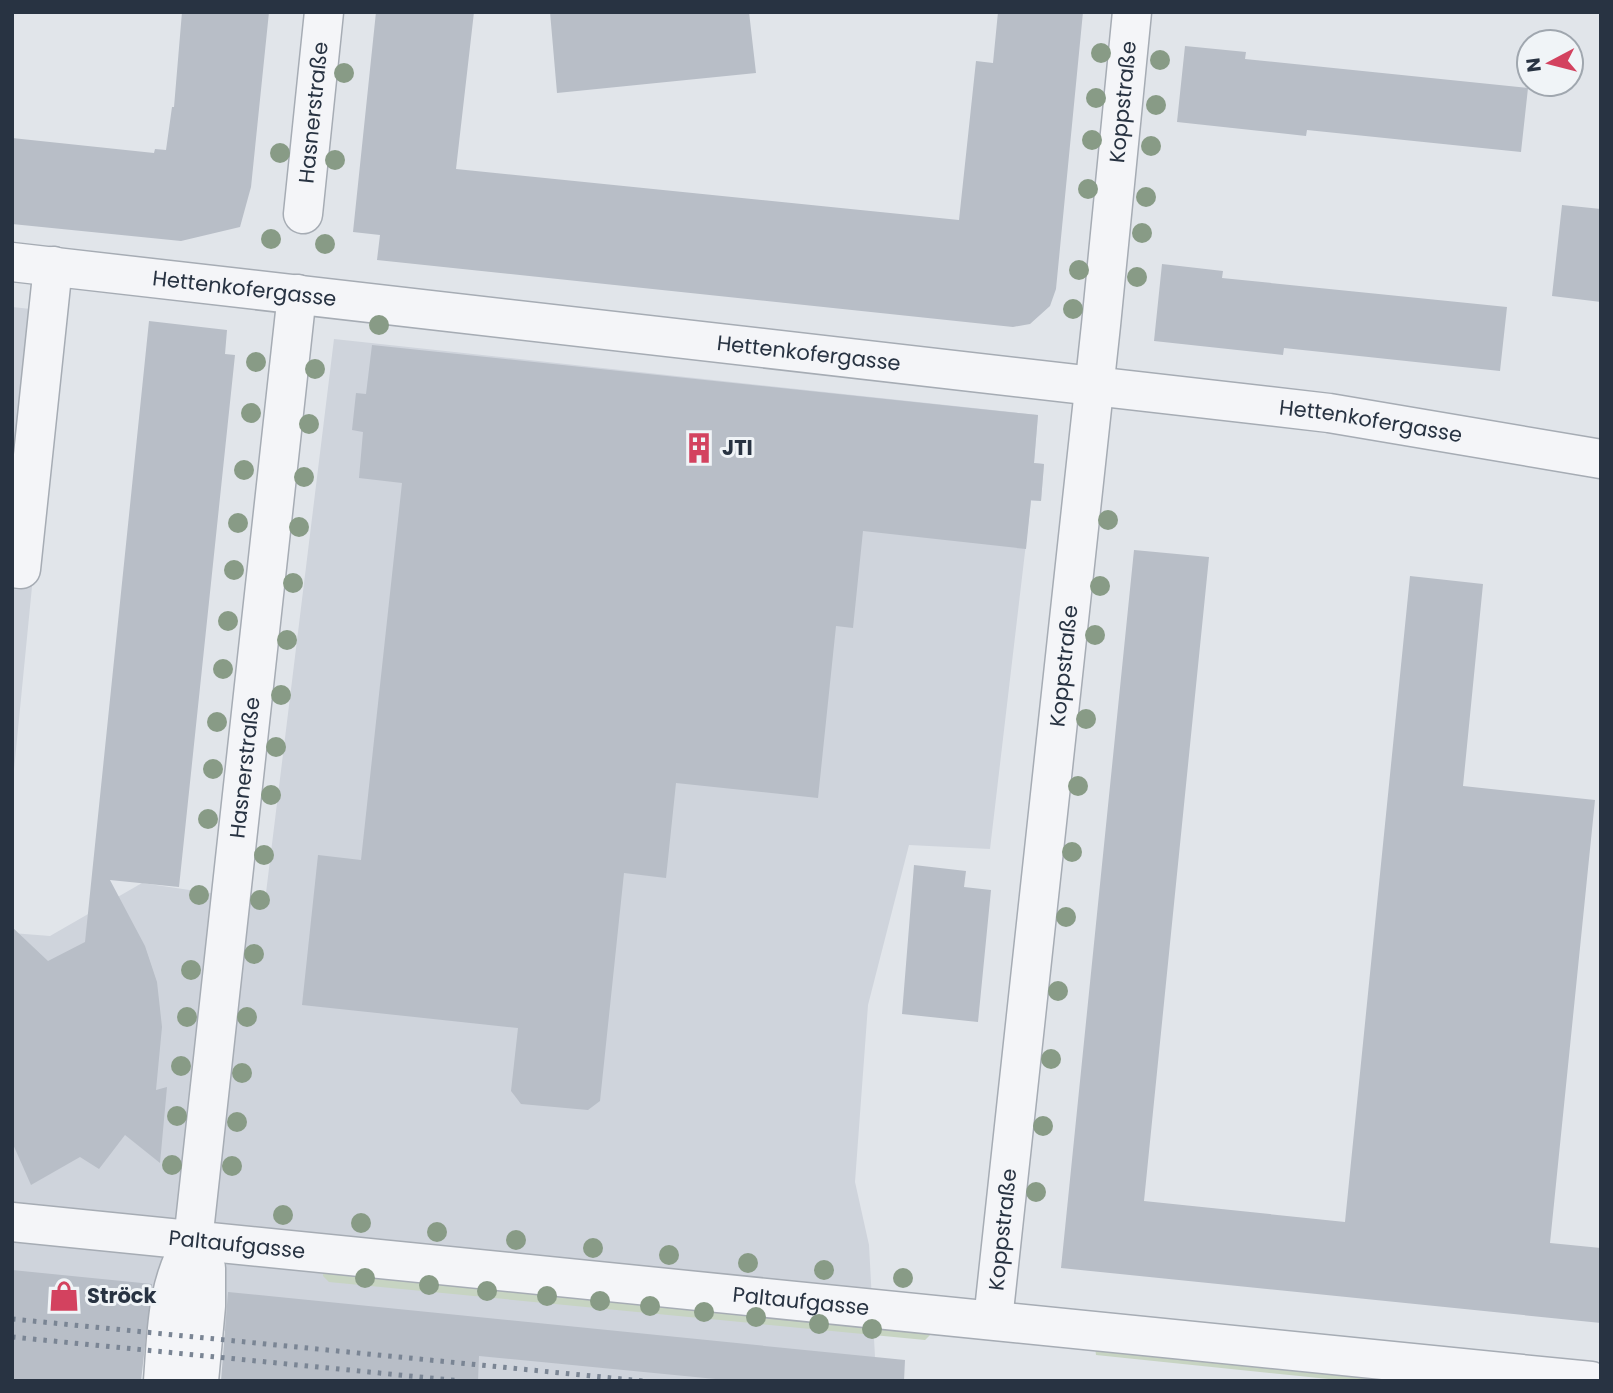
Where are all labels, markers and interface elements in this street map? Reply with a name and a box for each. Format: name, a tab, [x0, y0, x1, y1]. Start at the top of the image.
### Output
north arrow	[1515, 28, 1585, 98]
street label: Hasnerstraße	[291, 40, 335, 185]
street label: Koppstraße	[1102, 40, 1143, 164]
text: N	[1519, 56, 1548, 74]
street label: Hettenkofergasse	[151, 263, 338, 313]
street label: Hettenkofergasse	[715, 328, 902, 378]
street label: Hettenkofergasse	[1278, 392, 1464, 449]
building icon: JTI	[682, 431, 716, 465]
place label: JTI	[722, 433, 753, 462]
street label: Koppstraße	[1042, 603, 1085, 728]
street label: Hasnerstraße	[222, 695, 267, 840]
street label: Koppstraße	[981, 1167, 1023, 1292]
street label: Paltaufgasse	[167, 1223, 307, 1265]
shop icon: Ströck	[47, 1279, 81, 1313]
street label: Paltaufgasse	[731, 1280, 871, 1322]
place label: Ströck	[87, 1281, 157, 1310]

